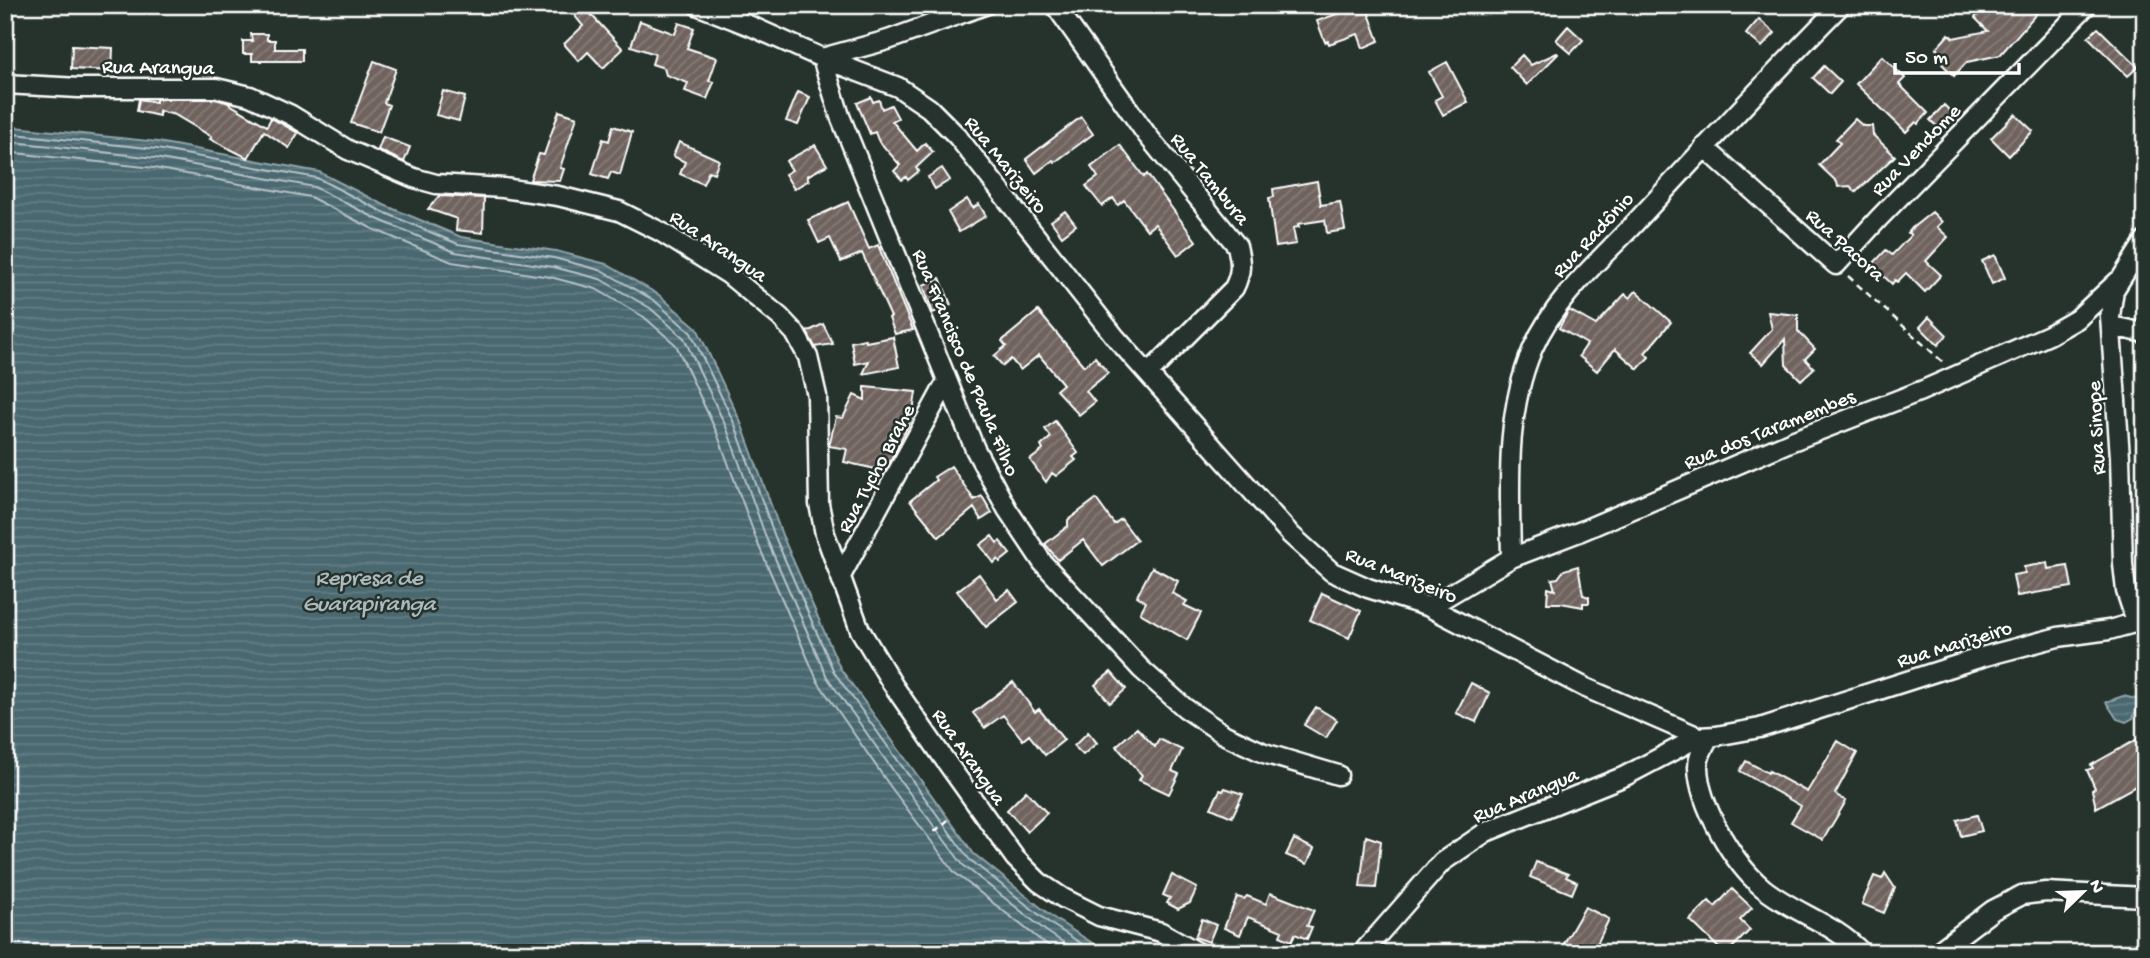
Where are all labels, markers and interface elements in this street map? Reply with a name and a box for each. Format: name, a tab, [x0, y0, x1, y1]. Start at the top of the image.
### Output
scale bar	[1895, 32, 2019, 76]
text: 50 m	[1905, 47, 1948, 72]
street label: Rua Arangua	[102, 56, 216, 83]
street label: Rua Vendome	[1867, 99, 1969, 203]
street label: Rua Marizeiro	[957, 112, 1051, 220]
street label: Rua Tambura	[1163, 129, 1254, 233]
street label: Rua Radônio	[1548, 188, 1641, 285]
street label: Rua Pacora	[1799, 205, 1889, 290]
street label: Rua Arangua	[663, 206, 772, 290]
street label: Rua Francisco de Paula Filho	[905, 246, 1023, 481]
street label: Rua Sinope	[2083, 379, 2113, 475]
street label: Rua dos Taramembes	[1681, 385, 1861, 477]
street label: Rua Tycho Brahe	[834, 400, 923, 538]
street label: Rua Marizeiro	[1341, 543, 1460, 611]
water label: Represa de Guarapiranga	[303, 566, 437, 619]
street label: Rua Marizeiro	[1895, 617, 2016, 676]
street label: Rua Arangua	[925, 705, 1010, 812]
street label: Rua Arangua	[1470, 763, 1584, 831]
north arrow	[2048, 856, 2118, 926]
text: N	[2082, 877, 2108, 897]

